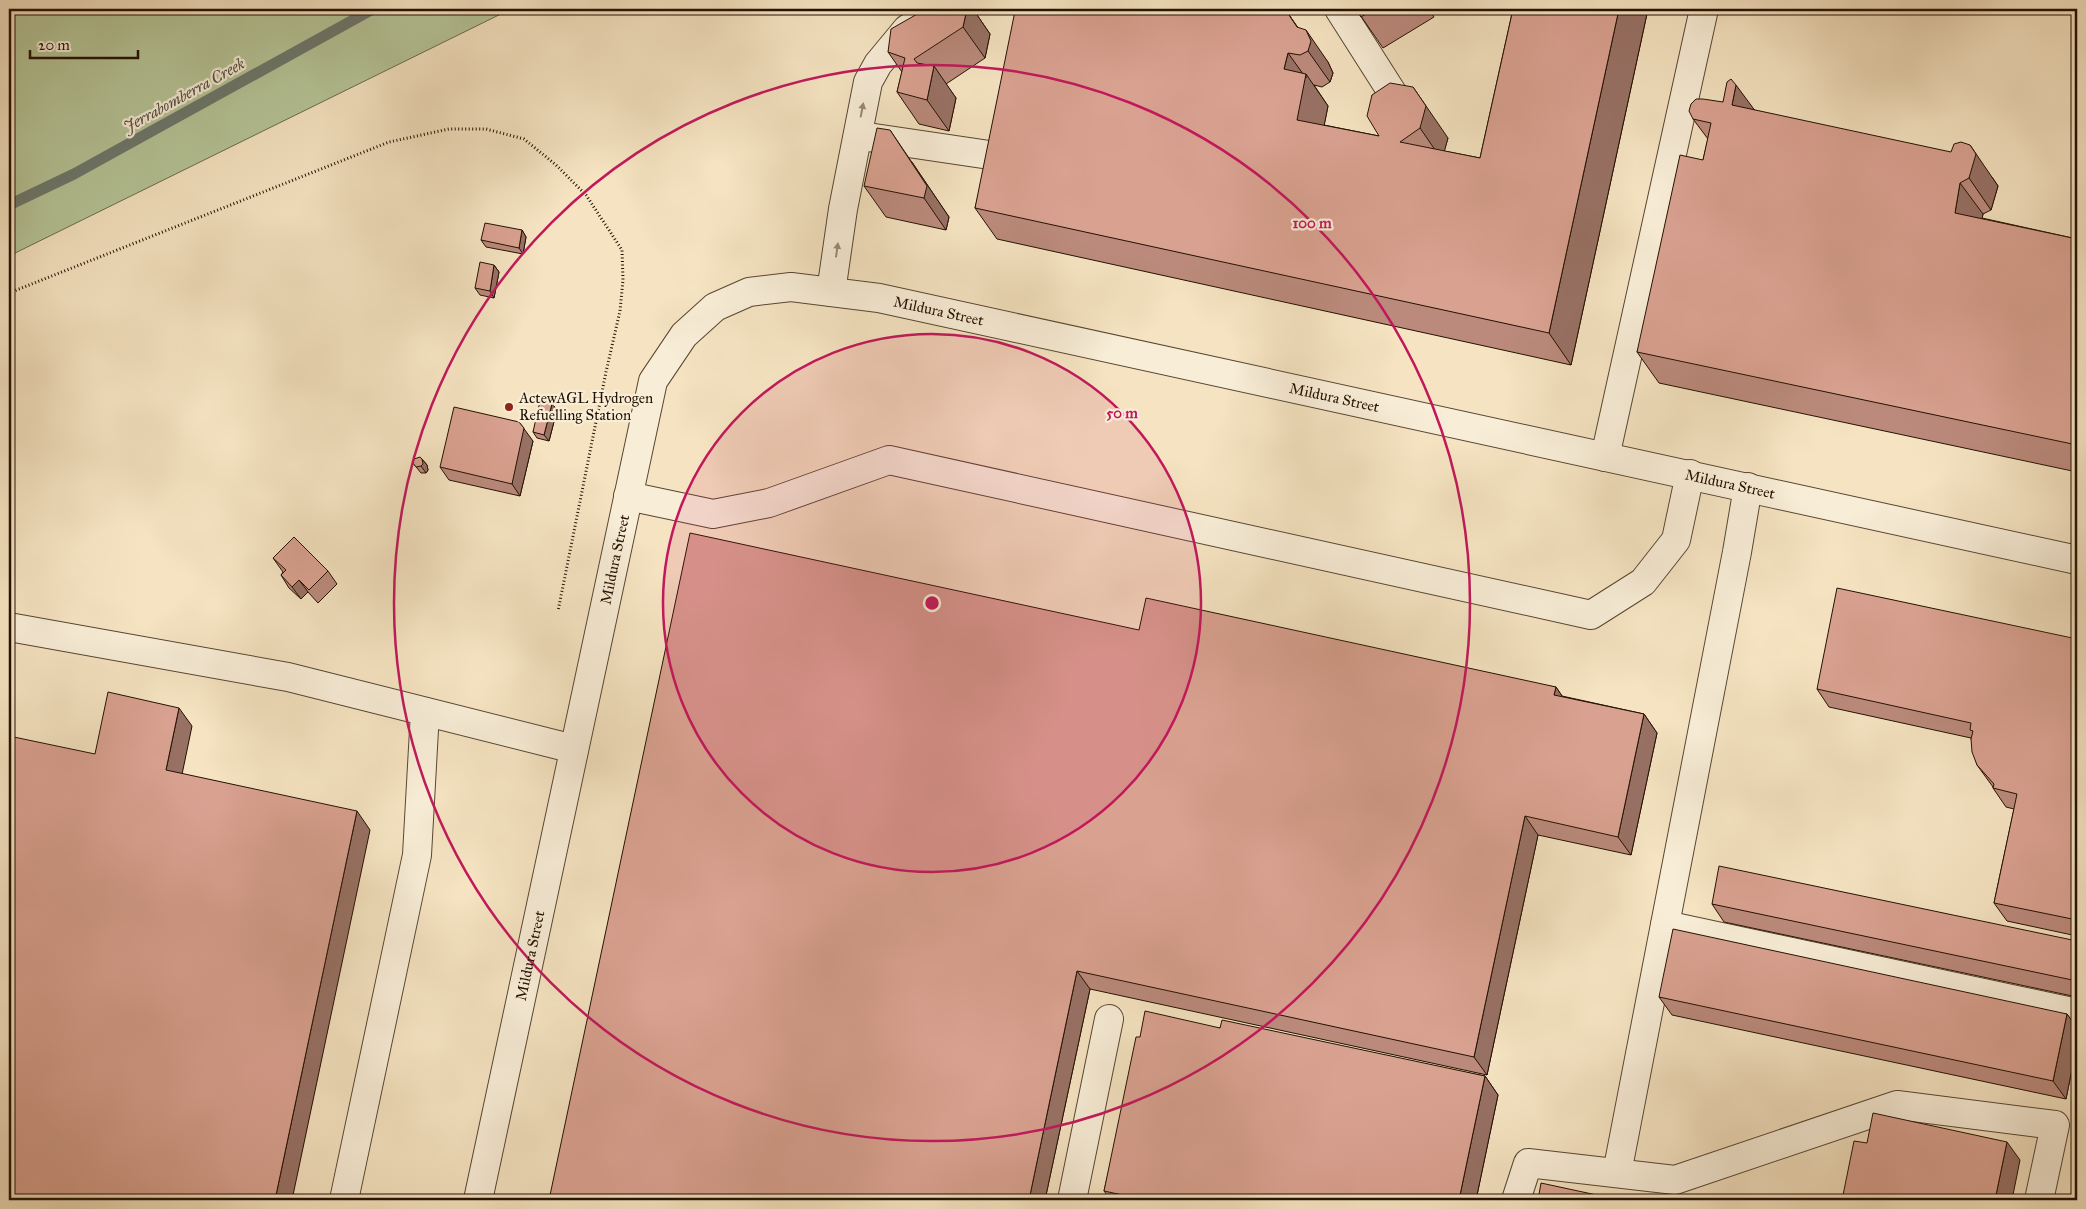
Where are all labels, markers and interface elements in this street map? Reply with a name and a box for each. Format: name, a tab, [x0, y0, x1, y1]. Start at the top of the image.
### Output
scale bar	[30, 28, 138, 60]
text: 20 m	[38, 36, 70, 54]
water label: Jerrabomberra Creek	[119, 54, 248, 137]
one-way arrow	[859, 101, 867, 117]
text: 100 m	[1292, 214, 1332, 232]
one-way arrow	[833, 242, 841, 258]
street label: Mildura Street	[892, 292, 986, 330]
street label: Mildura Street	[1288, 379, 1382, 416]
place label: ActewAGL Hydrogen Refuelling Station	[518, 389, 653, 424]
marker: ActewAGL Hydrogen Refuelling Station	[503, 401, 515, 413]
text: 50 m	[1106, 404, 1138, 422]
street label: Mildura Street	[1683, 466, 1777, 503]
street label: Mildura Street	[596, 512, 633, 606]
centre of rings	[923, 594, 941, 612]
street label: Mildura Street	[512, 908, 549, 1002]

